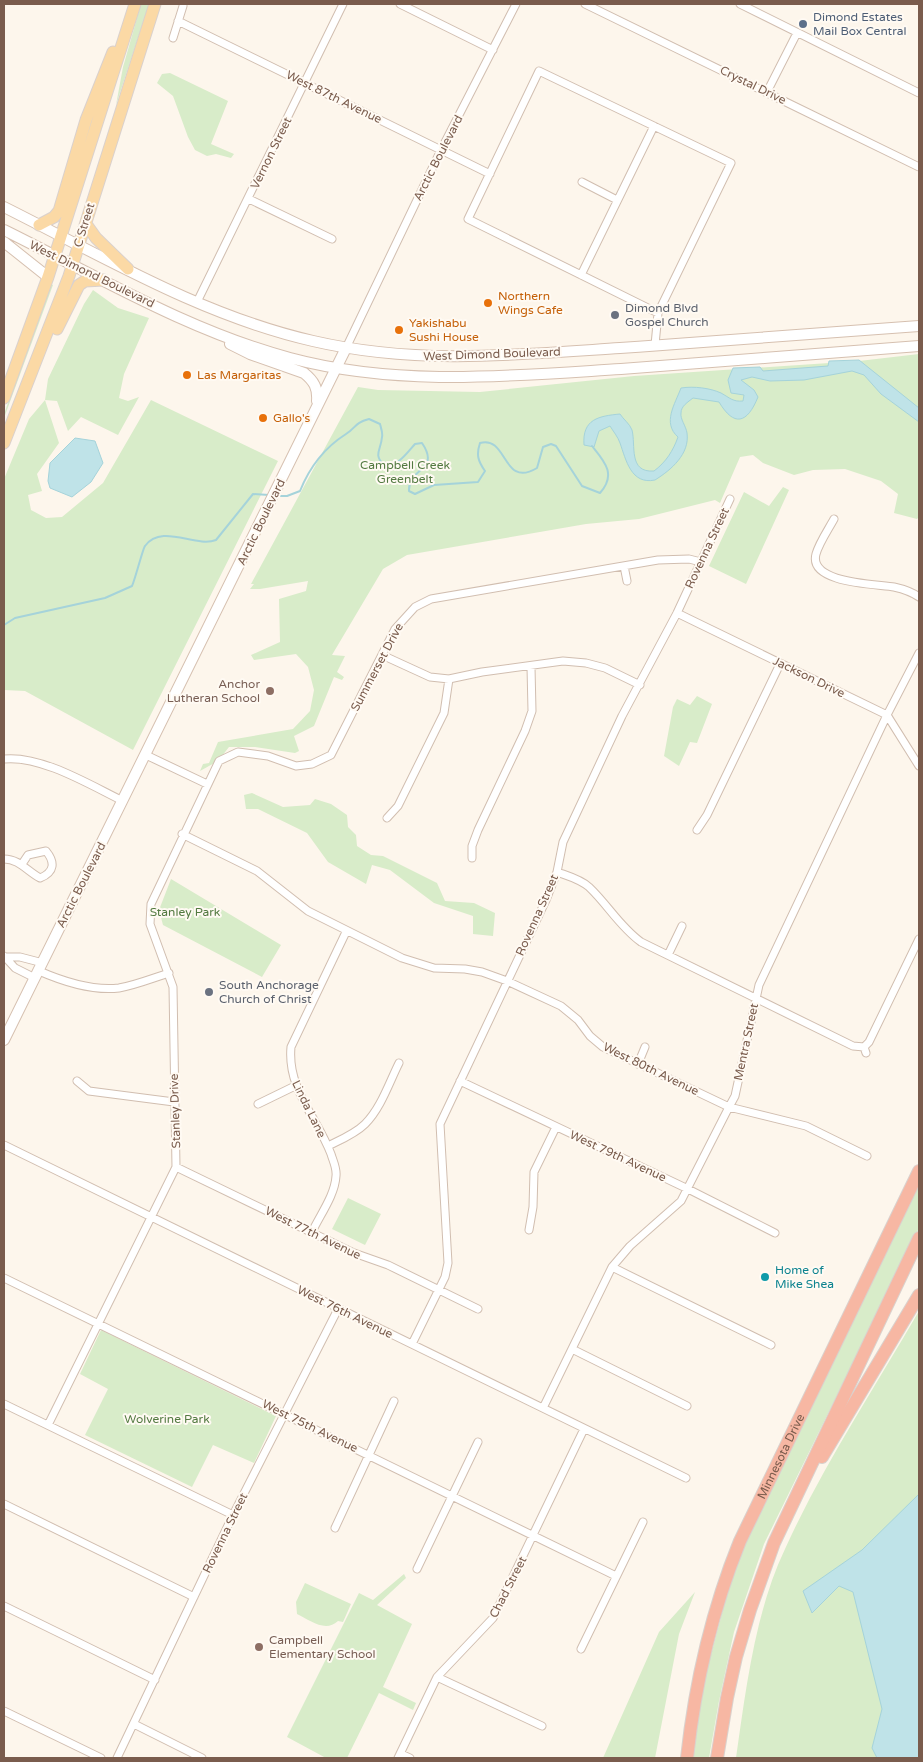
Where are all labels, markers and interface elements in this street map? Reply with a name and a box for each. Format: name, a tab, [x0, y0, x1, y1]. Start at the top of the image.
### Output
place label: Dimond Estates Mail Box Central	[813, 10, 906, 38]
marker: Dimond Estates Mail Box Central	[797, 18, 809, 30]
street label: Crystal Drive	[718, 63, 789, 107]
street label: West 87th Avenue	[284, 68, 384, 126]
street label: Arctic Boulevard	[410, 113, 466, 203]
street label: Vernon Street	[248, 114, 295, 191]
street label: C Street	[71, 201, 98, 249]
street label: West Dimond Boulevard	[27, 238, 157, 310]
place label: Northern Wings Cafe	[498, 289, 563, 317]
marker: Northern Wings Cafe	[482, 297, 494, 309]
place label: Dimond Blvd Gospel Church	[625, 301, 709, 329]
marker: Dimond Blvd Gospel Church	[609, 309, 621, 321]
place label: Yakishabu Sushi House	[409, 316, 479, 344]
marker: Yakishabu Sushi House	[393, 324, 405, 336]
street label: West Dimond Boulevard	[423, 345, 561, 363]
place label: Las Margaritas	[197, 368, 282, 382]
marker: Las Margaritas	[181, 369, 193, 381]
place label: Gallo's	[273, 411, 311, 425]
marker: Gallo's	[257, 412, 269, 424]
park label: Campbell Creek Greenbelt	[360, 458, 450, 486]
street label: Arctic Boulevard	[234, 477, 288, 567]
street label: Rovenna Street	[682, 505, 732, 591]
street label: Summerset Drive	[348, 620, 406, 713]
street label: Jackson Drive	[771, 654, 847, 701]
place label: Anchor Lutheran School	[167, 677, 260, 705]
marker: Anchor Lutheran School	[264, 685, 276, 697]
street label: Arctic Boulevard	[53, 840, 109, 930]
street label: Rovenna Street	[513, 872, 561, 958]
park label: Stanley Park	[150, 905, 221, 919]
place label: South Anchorage Church of Christ	[219, 978, 319, 1006]
marker: South Anchorage Church of Christ	[203, 986, 215, 998]
street label: Mentra Street	[731, 1002, 761, 1082]
street label: West 80th Avenue	[601, 1040, 701, 1098]
street label: Stanley Drive	[167, 1073, 183, 1149]
street label: Linda Lane	[289, 1078, 329, 1140]
street label: West 79th Avenue	[568, 1128, 669, 1185]
street label: West 77th Avenue	[263, 1204, 363, 1262]
place label: Home of Mike Shea	[775, 1263, 834, 1291]
marker: Home of Mike Shea	[759, 1271, 771, 1283]
street label: West 76th Avenue	[295, 1283, 395, 1341]
street label: West 75th Avenue	[260, 1397, 360, 1455]
street label: Minnesota Drive	[754, 1411, 808, 1501]
park label: Wolverine Park	[124, 1412, 210, 1426]
street label: Rovenna Street	[200, 1490, 251, 1575]
street label: Chad Street	[486, 1553, 530, 1620]
place label: Campbell Elementary School	[269, 1633, 376, 1661]
marker: Campbell Elementary School	[253, 1641, 265, 1653]

